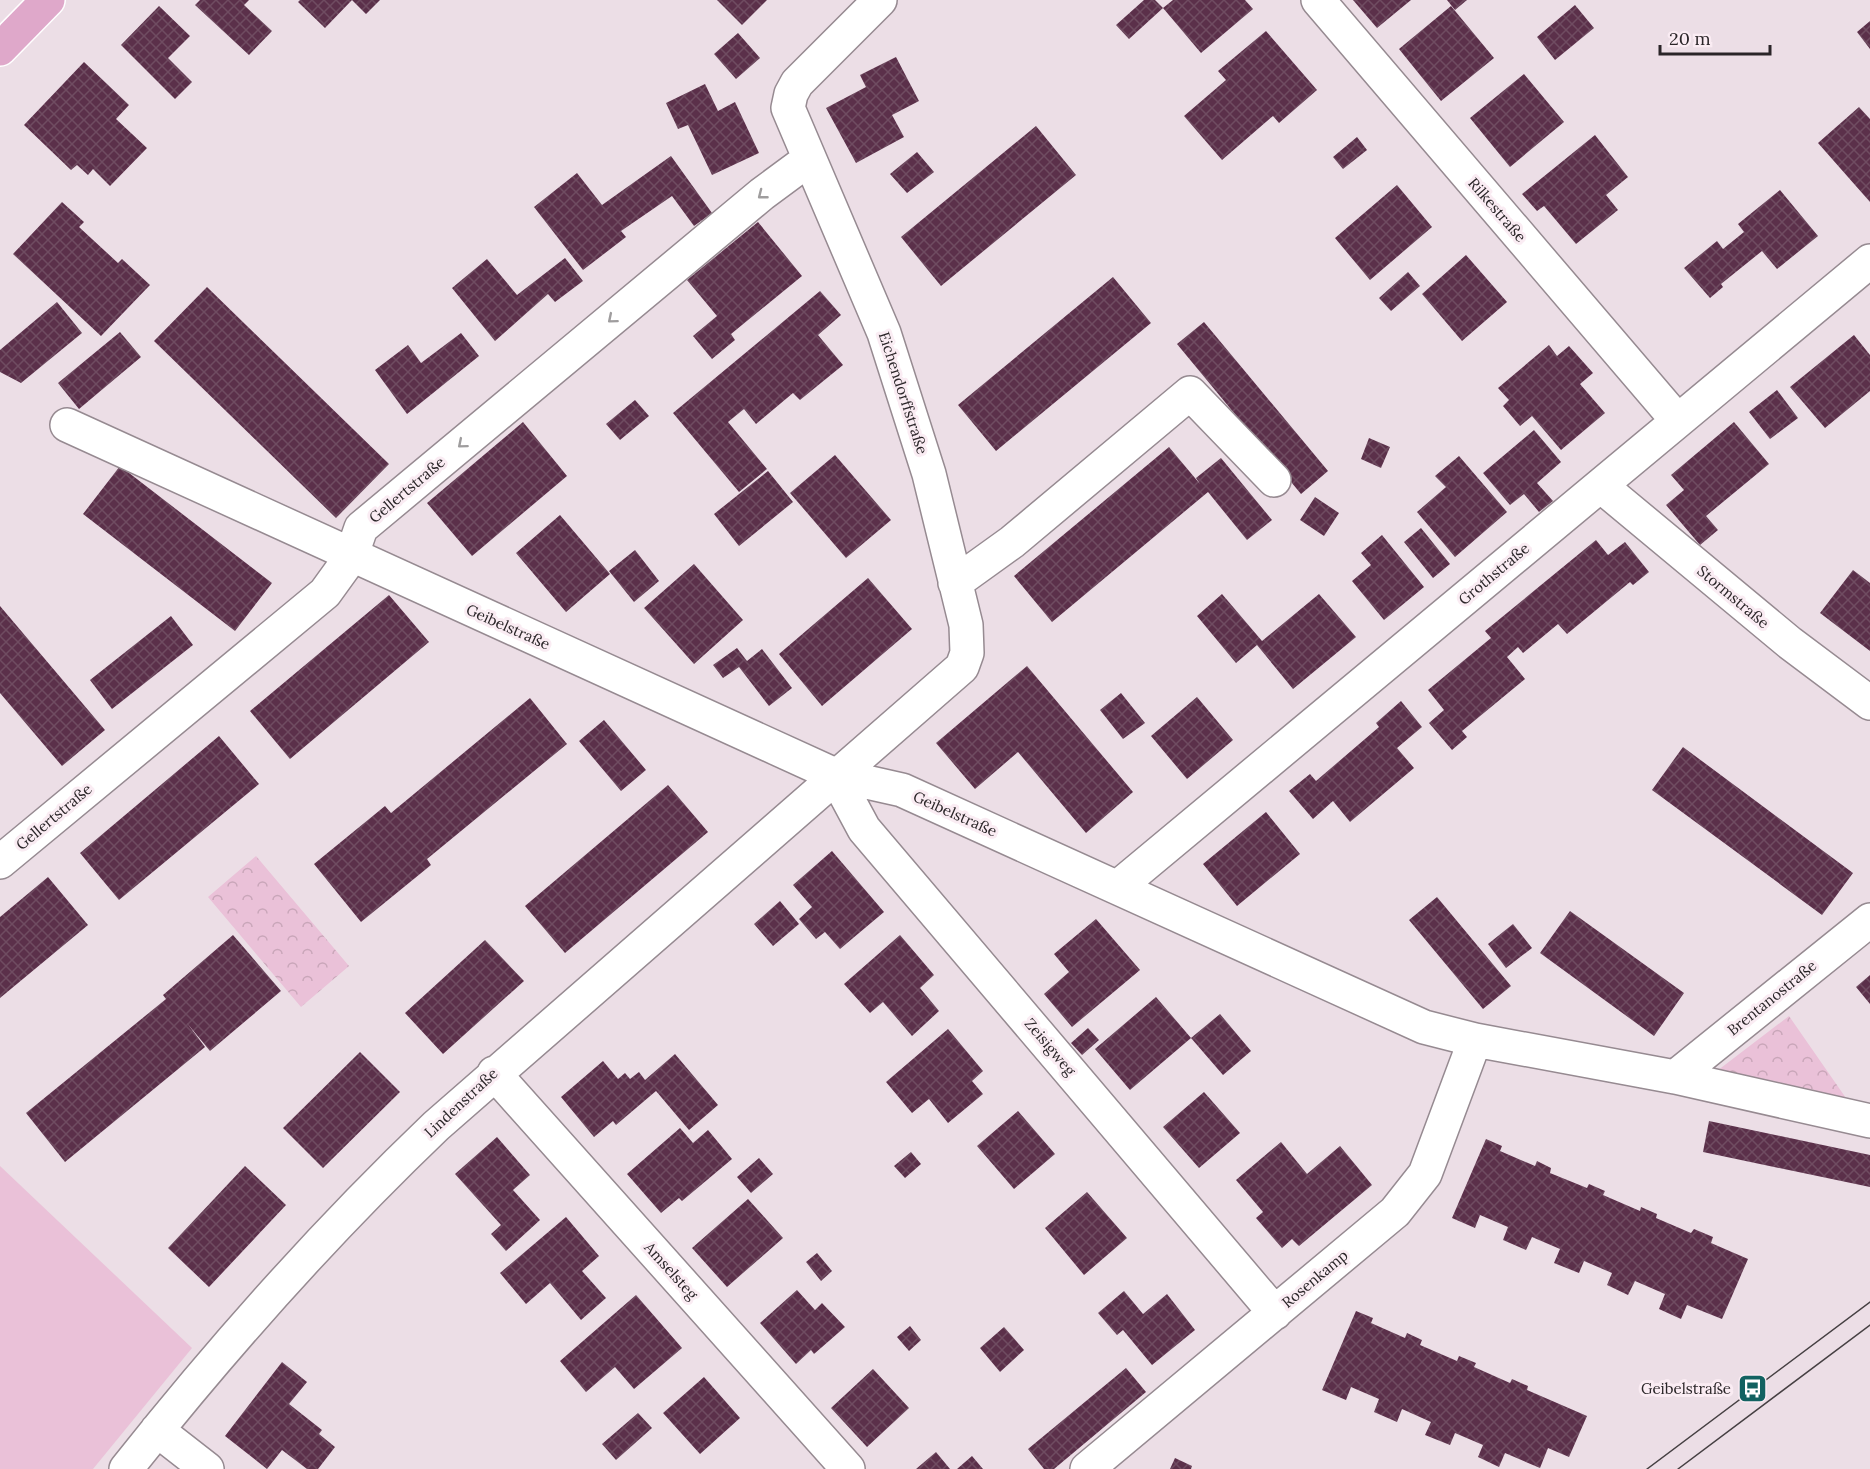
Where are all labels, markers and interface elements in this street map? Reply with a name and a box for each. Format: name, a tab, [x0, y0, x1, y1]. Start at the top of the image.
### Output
scale bar	[1660, 18, 1770, 56]
text: 20 m	[1669, 27, 1711, 50]
street label: Rilkestraße	[1464, 174, 1530, 246]
one-way arrow	[757, 187, 768, 198]
one-way arrow	[607, 312, 618, 323]
street label: Eichendorffstraße	[875, 329, 932, 456]
one-way arrow	[458, 437, 469, 448]
street label: Gellertstraße	[365, 452, 449, 527]
street label: Grothstraße	[1454, 539, 1533, 609]
street label: Stormstraße	[1693, 561, 1773, 632]
street label: Geibelstraße	[463, 600, 553, 654]
street label: Gellertstraße	[12, 779, 96, 854]
street label: Geibelstraße	[910, 787, 1000, 841]
street label: Brentanostraße	[1723, 956, 1820, 1039]
street label: Zeisigweg	[1021, 1014, 1080, 1080]
street label: Lindenstraße	[420, 1064, 501, 1141]
street label: Amselsteg	[640, 1237, 703, 1304]
street label: Rosenkamp	[1278, 1245, 1352, 1312]
bus stop icon: Geibelstraße	[1736, 1373, 1768, 1405]
place label: Geibelstraße	[1641, 1379, 1731, 1398]

